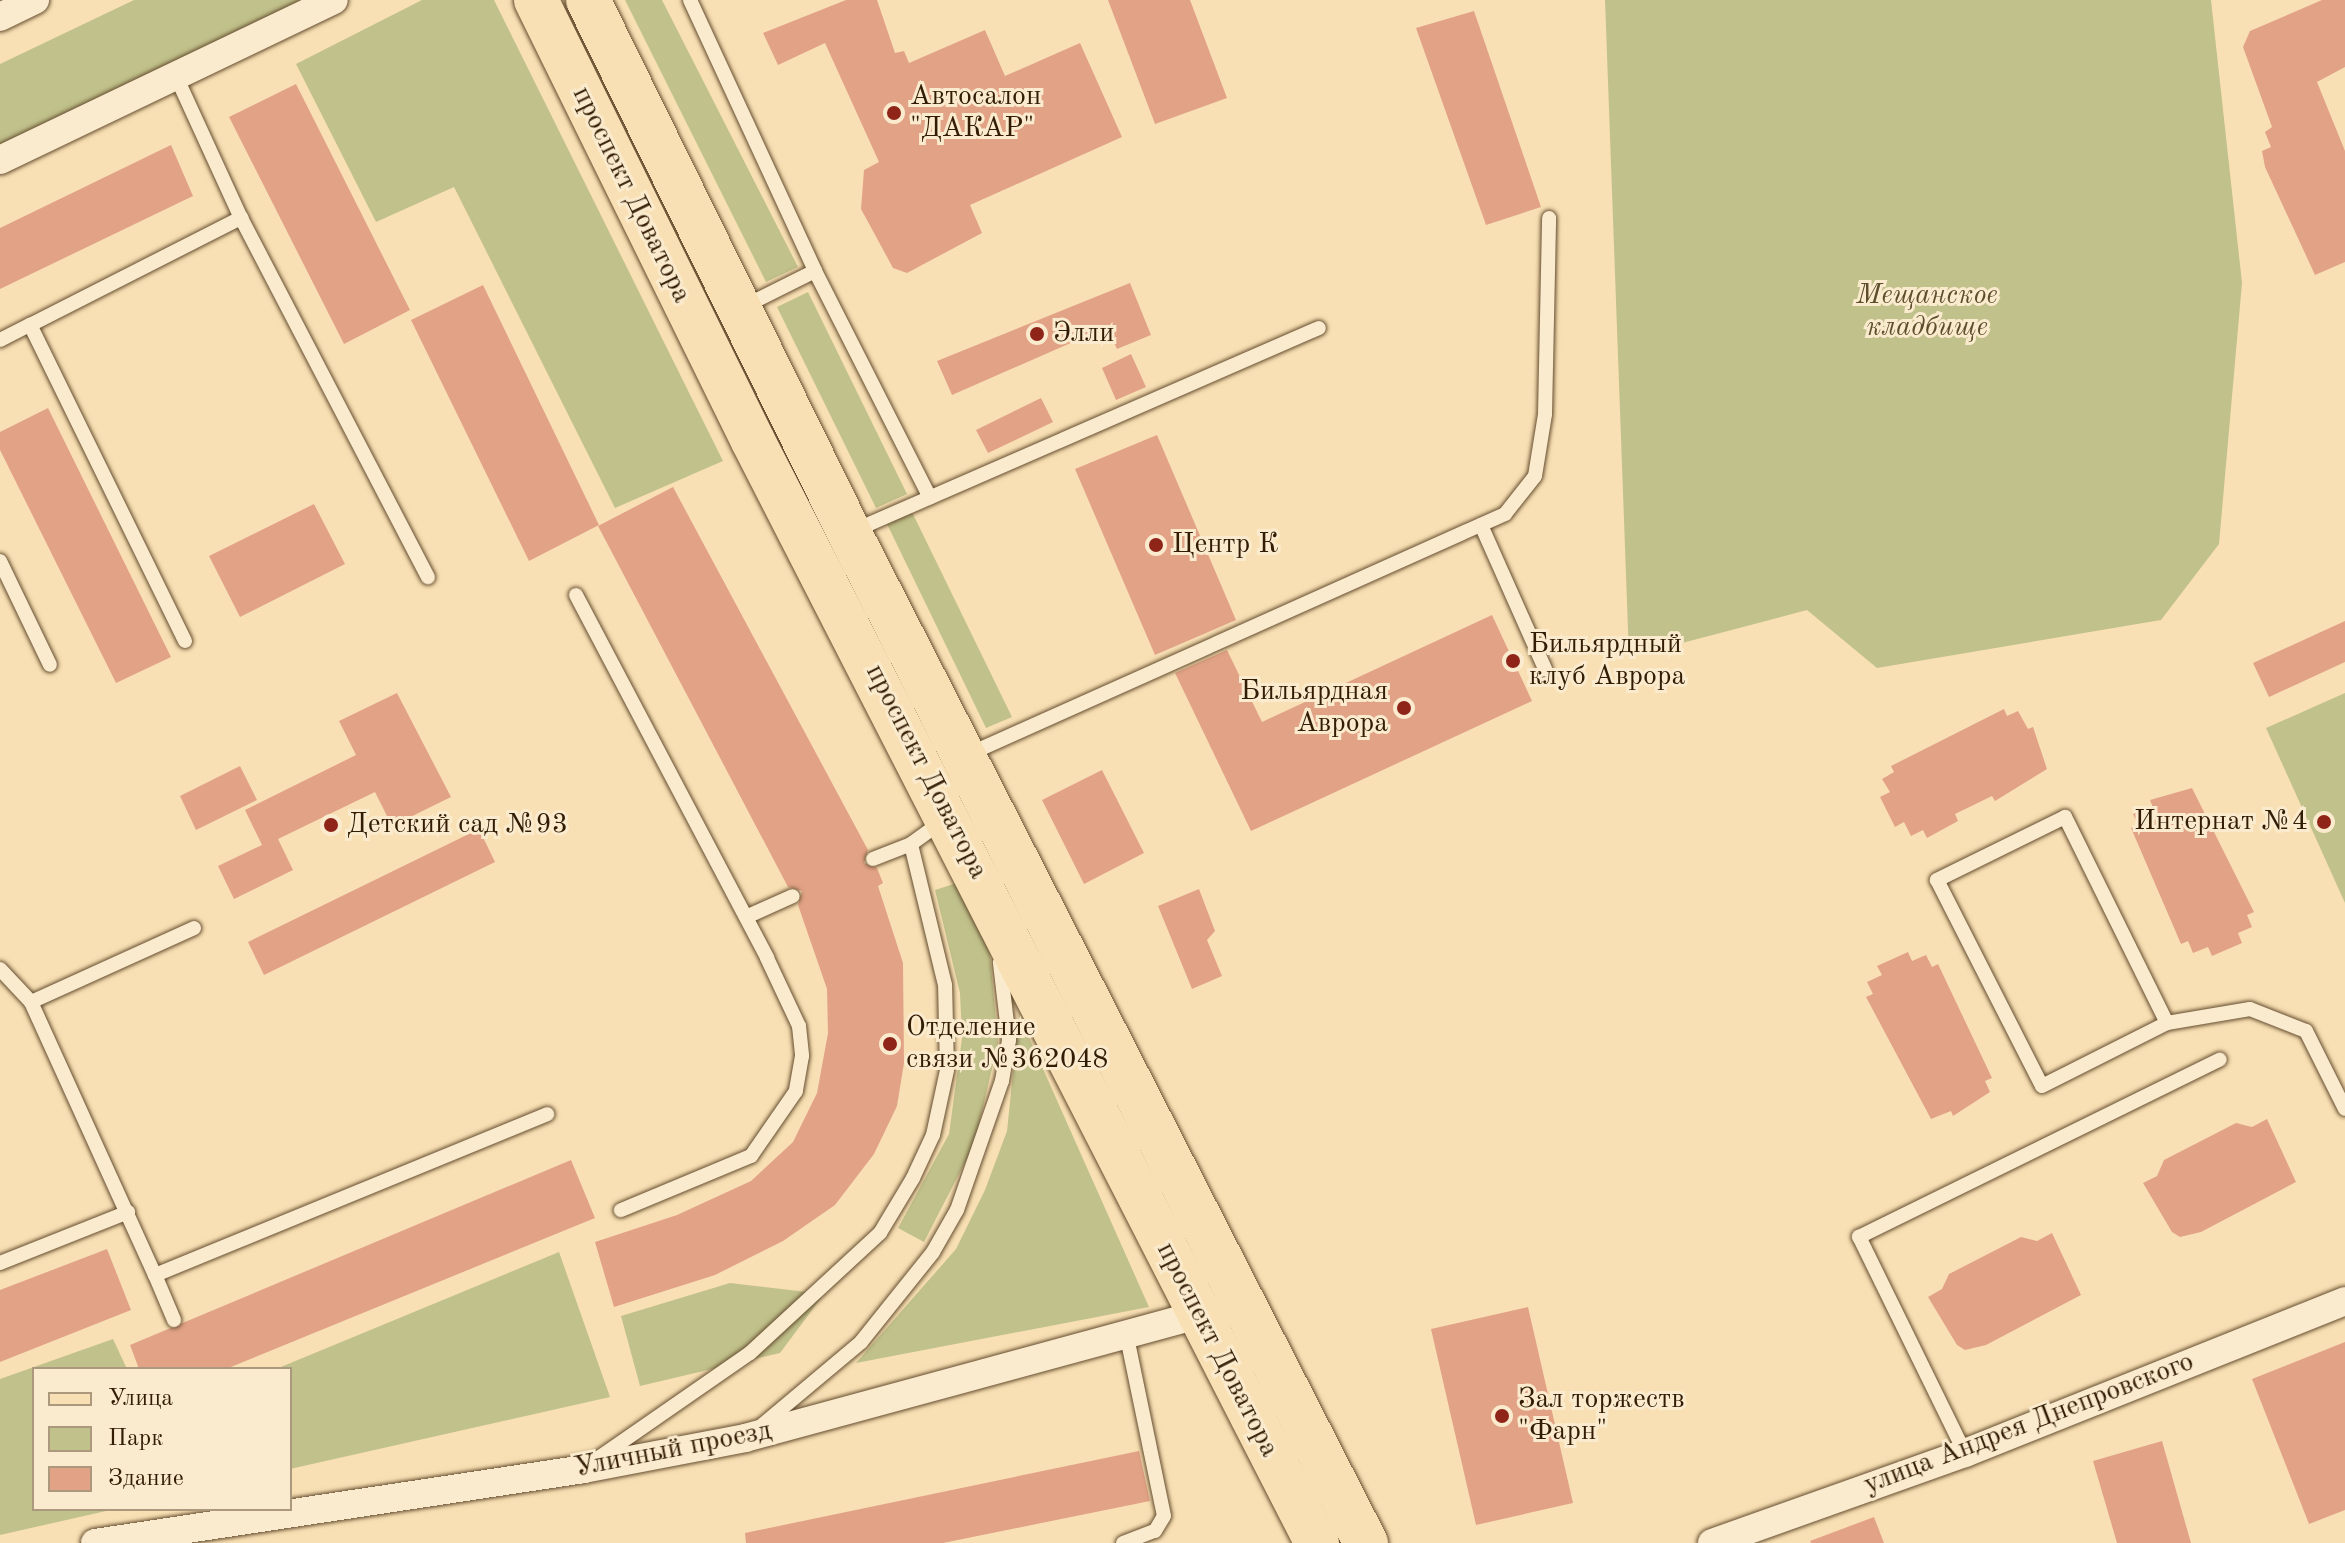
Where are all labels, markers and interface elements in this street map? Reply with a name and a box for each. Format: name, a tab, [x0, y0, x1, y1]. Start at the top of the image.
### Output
place label: Автосалон "ДАКАР"	[910, 80, 1041, 146]
street label: проспект Доватора	[564, 81, 698, 309]
marker: Автосалон "ДАКАР"	[885, 104, 903, 122]
park label: Мещанское кладбище	[1856, 279, 1998, 345]
place label: Элли	[1053, 317, 1114, 351]
marker: Элли	[1028, 325, 1046, 343]
place label: Центр К	[1172, 528, 1279, 562]
marker: Центр К	[1147, 536, 1165, 554]
place label: Бильярдный клуб Аврора	[1529, 628, 1685, 694]
marker: Бильярдный клуб Аврора	[1504, 652, 1522, 670]
street label: проспект Доватора	[857, 659, 995, 885]
place label: Бильярдная Аврора	[1240, 675, 1388, 741]
marker: Бильярдная Аврора	[1395, 699, 1413, 717]
place label: Интернат №4	[2134, 805, 2308, 839]
place label: Детский сад №93	[347, 808, 568, 842]
marker: Интернат №4	[2315, 813, 2333, 831]
marker: Детский сад №93	[322, 816, 340, 834]
place label: Отделение связи №362048	[906, 1011, 1109, 1077]
marker: Отделение связи №362048	[881, 1035, 899, 1053]
street label: проспект Доватора	[1148, 1237, 1286, 1463]
street label: улица Андрея Днепровского	[1859, 1345, 2199, 1503]
legend	[32, 1367, 292, 1511]
place label: Зал торжеств "Фарн"	[1518, 1383, 1685, 1449]
text: Улица	[108, 1387, 173, 1411]
marker: Зал торжеств "Фарн"	[1493, 1407, 1511, 1425]
street label: Уличный проезд	[572, 1414, 774, 1486]
text: Парк	[108, 1427, 163, 1451]
text: Здание	[108, 1467, 184, 1491]

